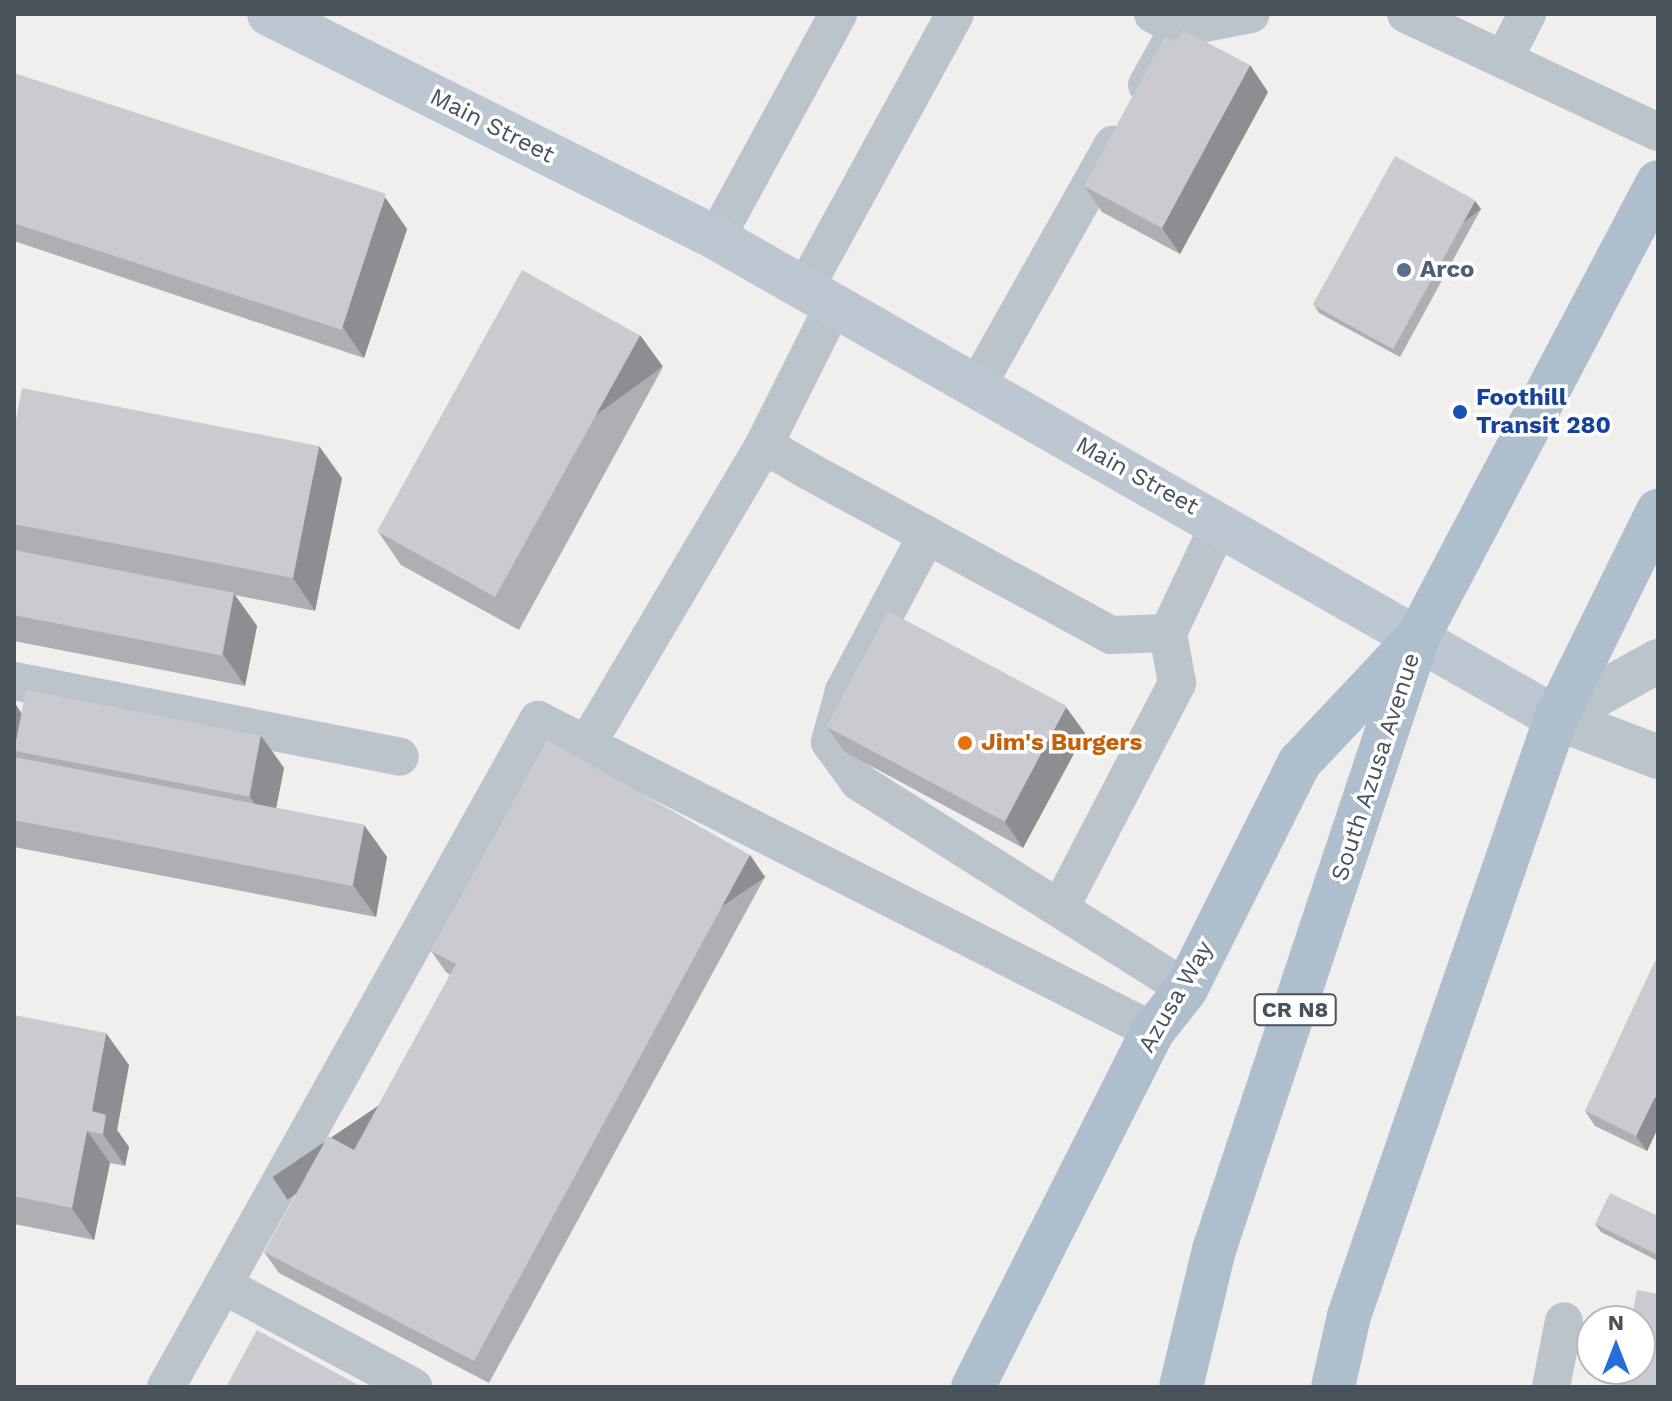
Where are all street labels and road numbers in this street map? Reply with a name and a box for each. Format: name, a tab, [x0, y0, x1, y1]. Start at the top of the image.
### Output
street label: Main Street	[425, 82, 559, 170]
street label: Main Street	[1071, 431, 1203, 521]
street label: South Azusa Avenue	[1325, 648, 1427, 886]
street label: Azusa Way	[1132, 936, 1220, 1058]
road number: CR N8	[1253, 992, 1337, 1028]

